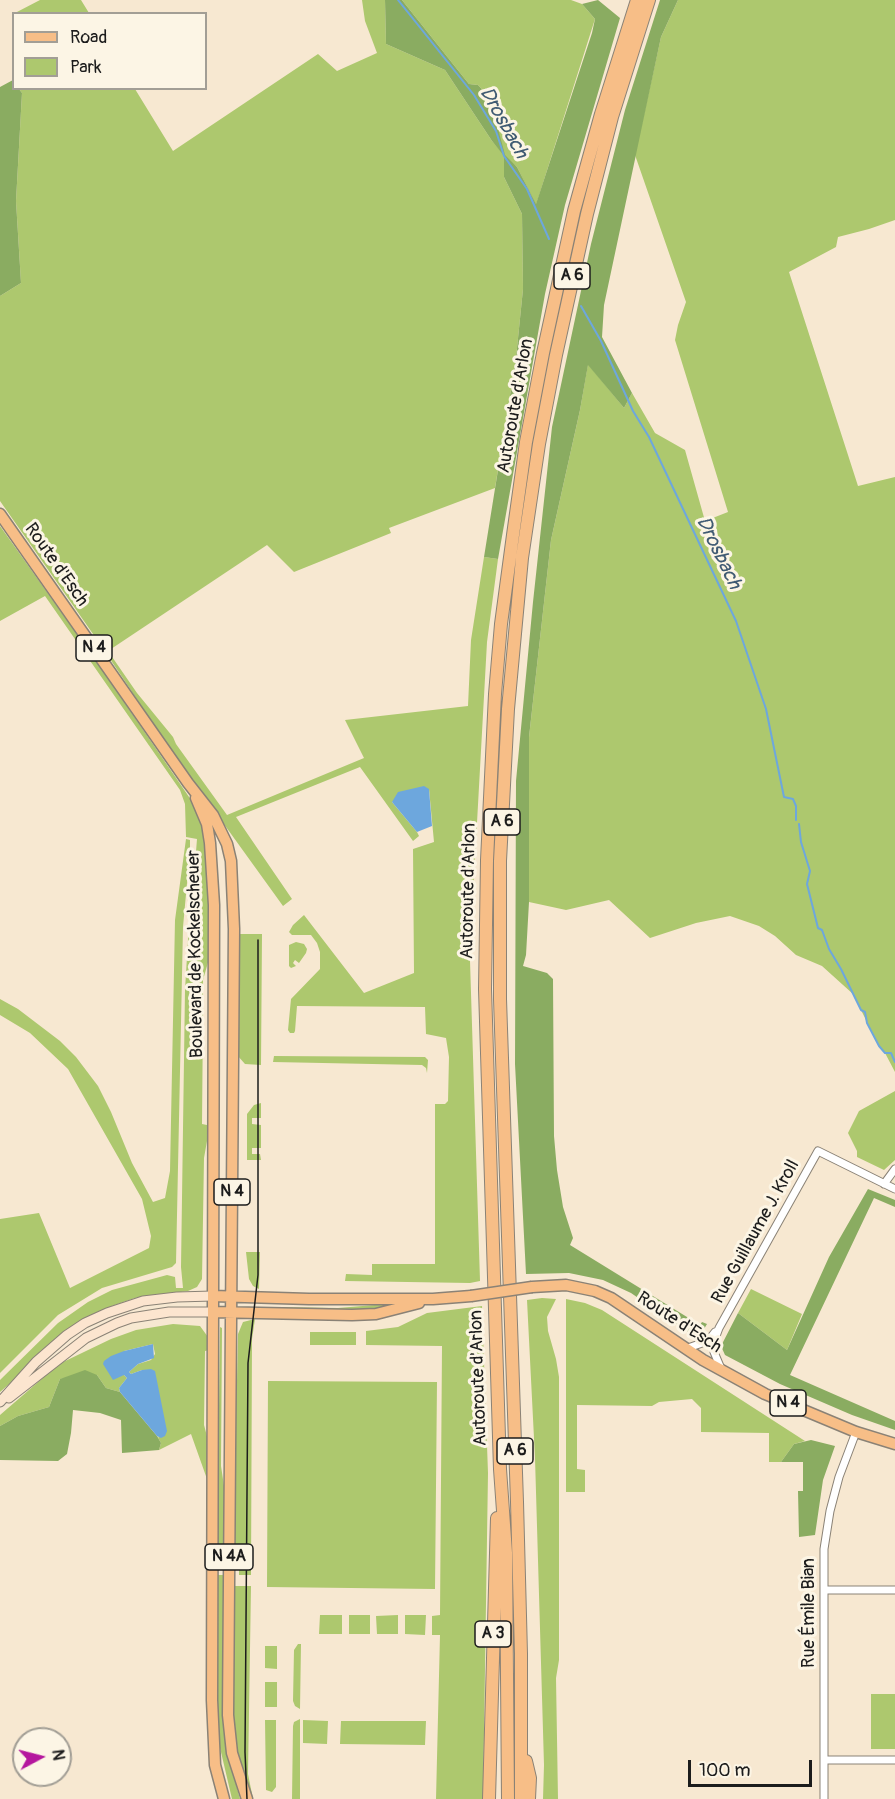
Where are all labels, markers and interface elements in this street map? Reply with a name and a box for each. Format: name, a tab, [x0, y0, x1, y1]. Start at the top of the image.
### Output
legend	[12, 12, 207, 90]
text: Road	[70, 26, 107, 49]
text: Park	[70, 56, 102, 79]
water label: Drosbach	[474, 83, 532, 163]
road number: A 6	[554, 263, 590, 289]
street label: Autoroute d'Arlon	[494, 337, 538, 475]
water label: Drosbach	[690, 513, 746, 593]
street label: Route d'Esch	[19, 519, 93, 611]
road number: N 4	[76, 635, 112, 661]
road number: A 6	[484, 809, 520, 835]
street label: Autoroute d'Arlon	[457, 823, 481, 959]
street label: Boulevard de Kockelscheuer	[183, 850, 209, 1058]
street label: Rue Guillaume J. Kroll	[708, 1156, 804, 1308]
road number: N 4	[214, 1179, 250, 1205]
street label: Route d'Esch	[633, 1288, 725, 1358]
street label: Autoroute d'Arlon	[466, 1310, 492, 1446]
road number: N 4	[770, 1390, 806, 1416]
road number: A 6	[497, 1438, 533, 1464]
road number: N 4A	[205, 1544, 253, 1570]
street label: Rue Émile Bian	[798, 1558, 820, 1668]
road number: A 3	[475, 1621, 511, 1647]
north arrow	[12, 1727, 72, 1787]
text: N	[47, 1748, 68, 1762]
scale bar	[691, 1748, 816, 1786]
text: 100 m	[699, 1759, 751, 1782]

